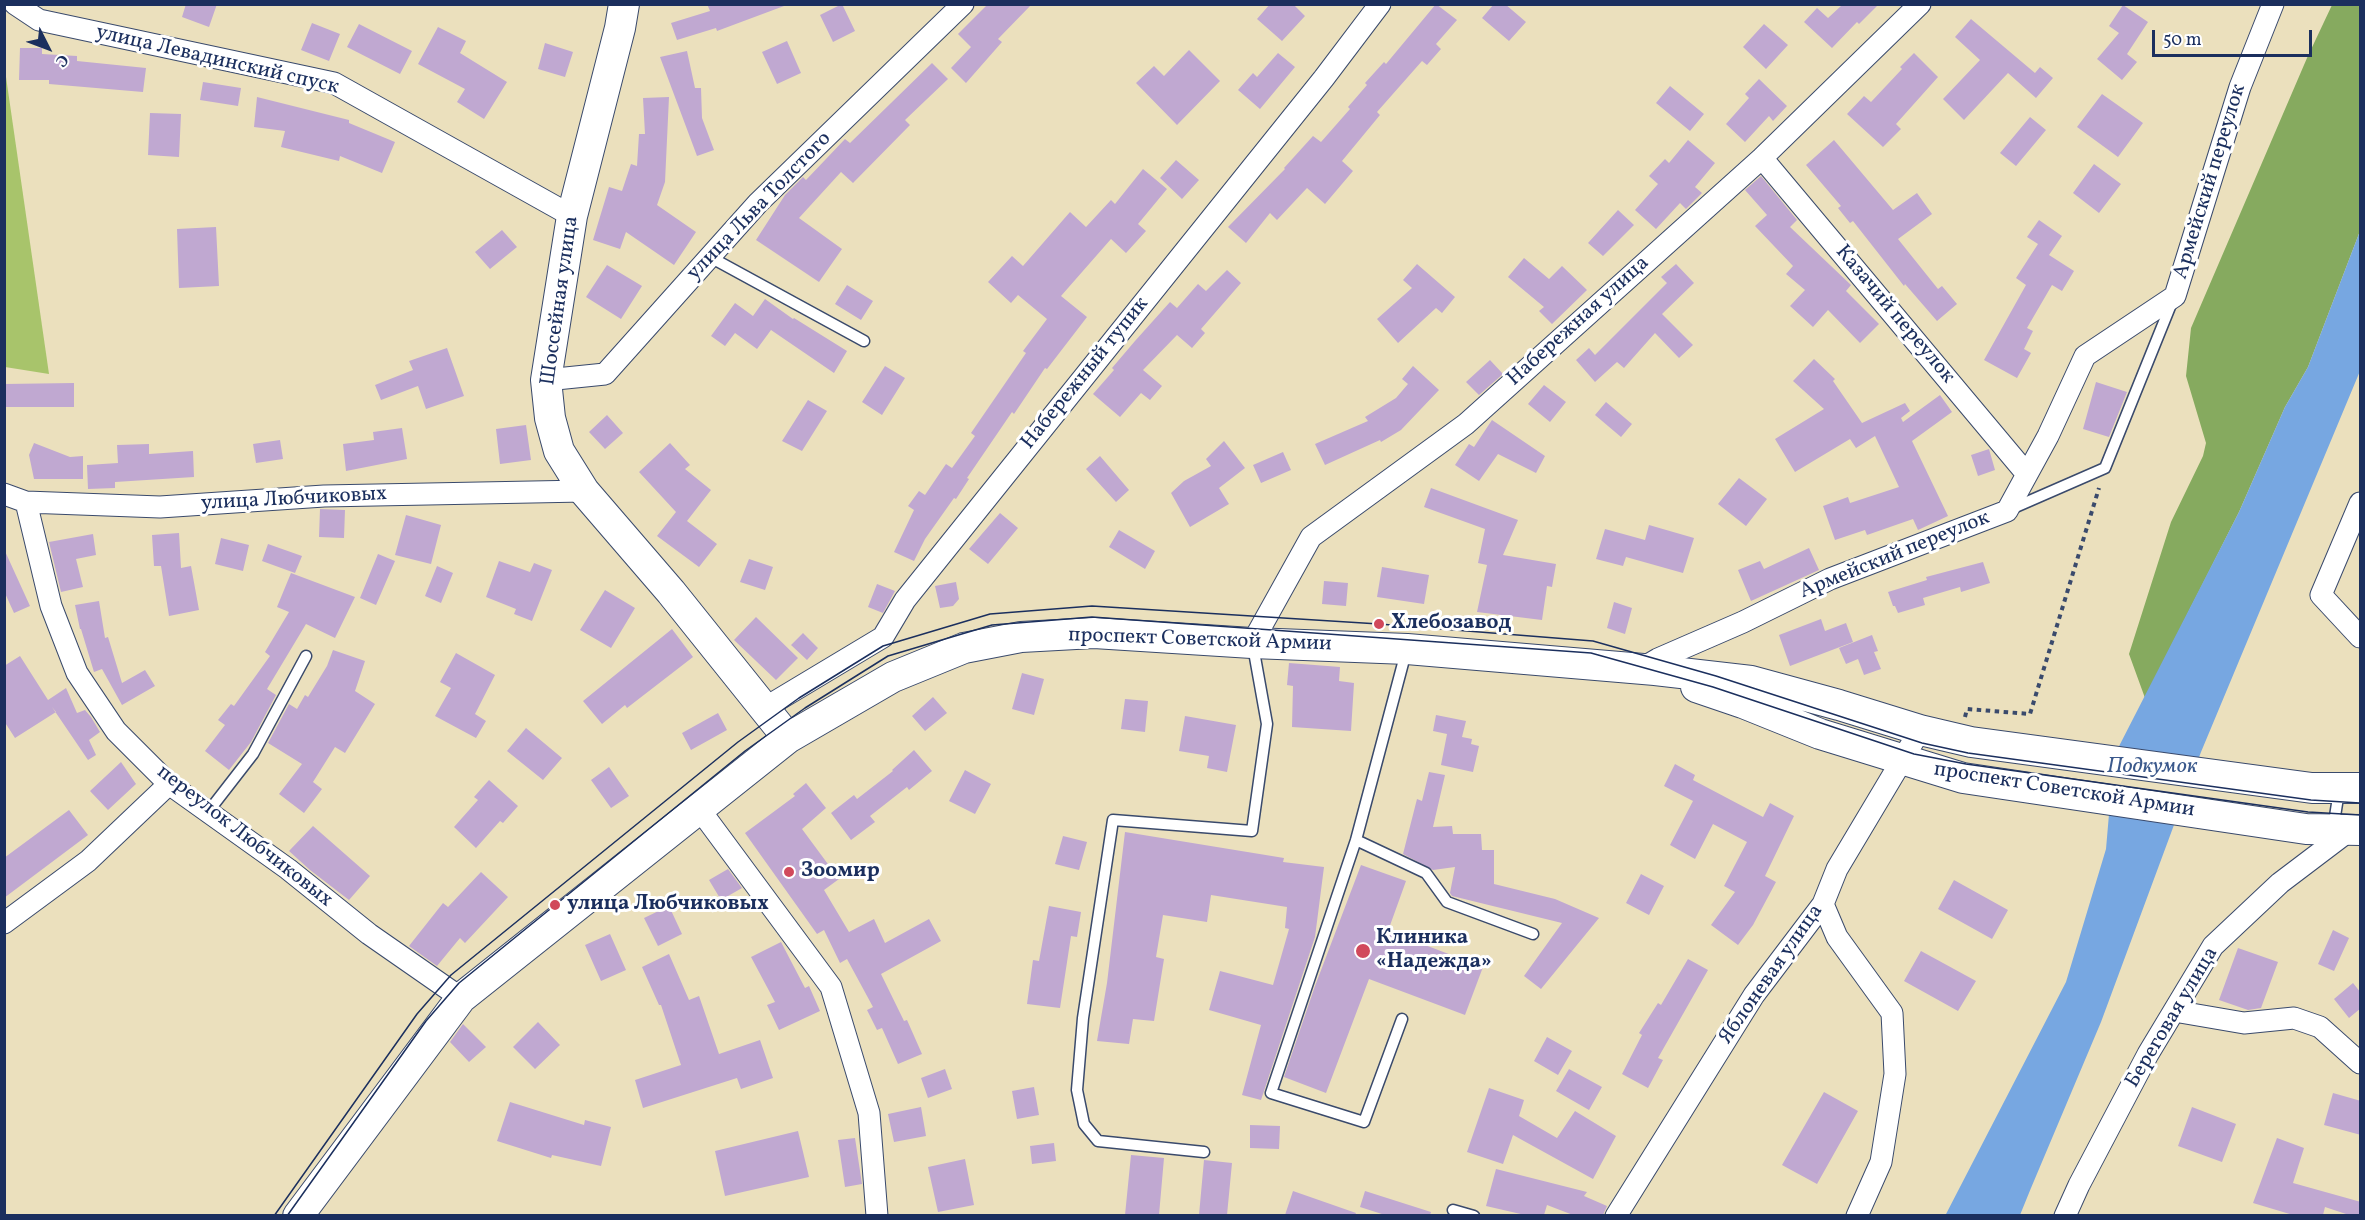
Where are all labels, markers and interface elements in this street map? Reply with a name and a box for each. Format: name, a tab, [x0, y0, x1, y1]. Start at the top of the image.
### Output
north arrow	[18, 18, 78, 78]
scale bar	[2155, 18, 2316, 56]
street label: улица Левадинский спуск	[93, 21, 341, 101]
text: 50 m	[2163, 28, 2202, 53]
text: С	[50, 49, 73, 71]
street label: Армейский переулок	[2169, 81, 2253, 283]
street label: улица Льва Толстого	[682, 127, 838, 287]
street label: Шоссейная улица	[537, 215, 585, 387]
street label: Казачий переулок	[1829, 241, 1959, 389]
street label: Набережная улица	[1503, 251, 1655, 393]
street label: Набережный тупик	[1017, 293, 1155, 455]
street label: улица Любчиковых	[200, 483, 388, 517]
street label: Армейский переулок	[1796, 506, 1994, 606]
place label: Хлебозавод	[1391, 611, 1511, 637]
marker: Хлебозавод	[1372, 617, 1386, 631]
street label: проспект Советской Армии	[1068, 624, 1332, 658]
water label: Подкумок	[2107, 755, 2197, 781]
street label: проспект Советской Армии	[1932, 758, 2196, 824]
street label: переулок Любчиковых	[151, 760, 337, 914]
place label: Зоомир	[801, 859, 880, 885]
marker: Зоомир	[782, 865, 796, 879]
place label: улица Любчиковых	[567, 892, 769, 918]
marker: улица Любчиковых	[548, 898, 562, 912]
street label: Яблоневая улица	[1714, 900, 1830, 1050]
place label: Клиника «Надежда»	[1376, 926, 1492, 976]
marker: Клиника «Надежда»	[1354, 942, 1372, 960]
street label: Береговая улица	[2121, 943, 2225, 1093]

